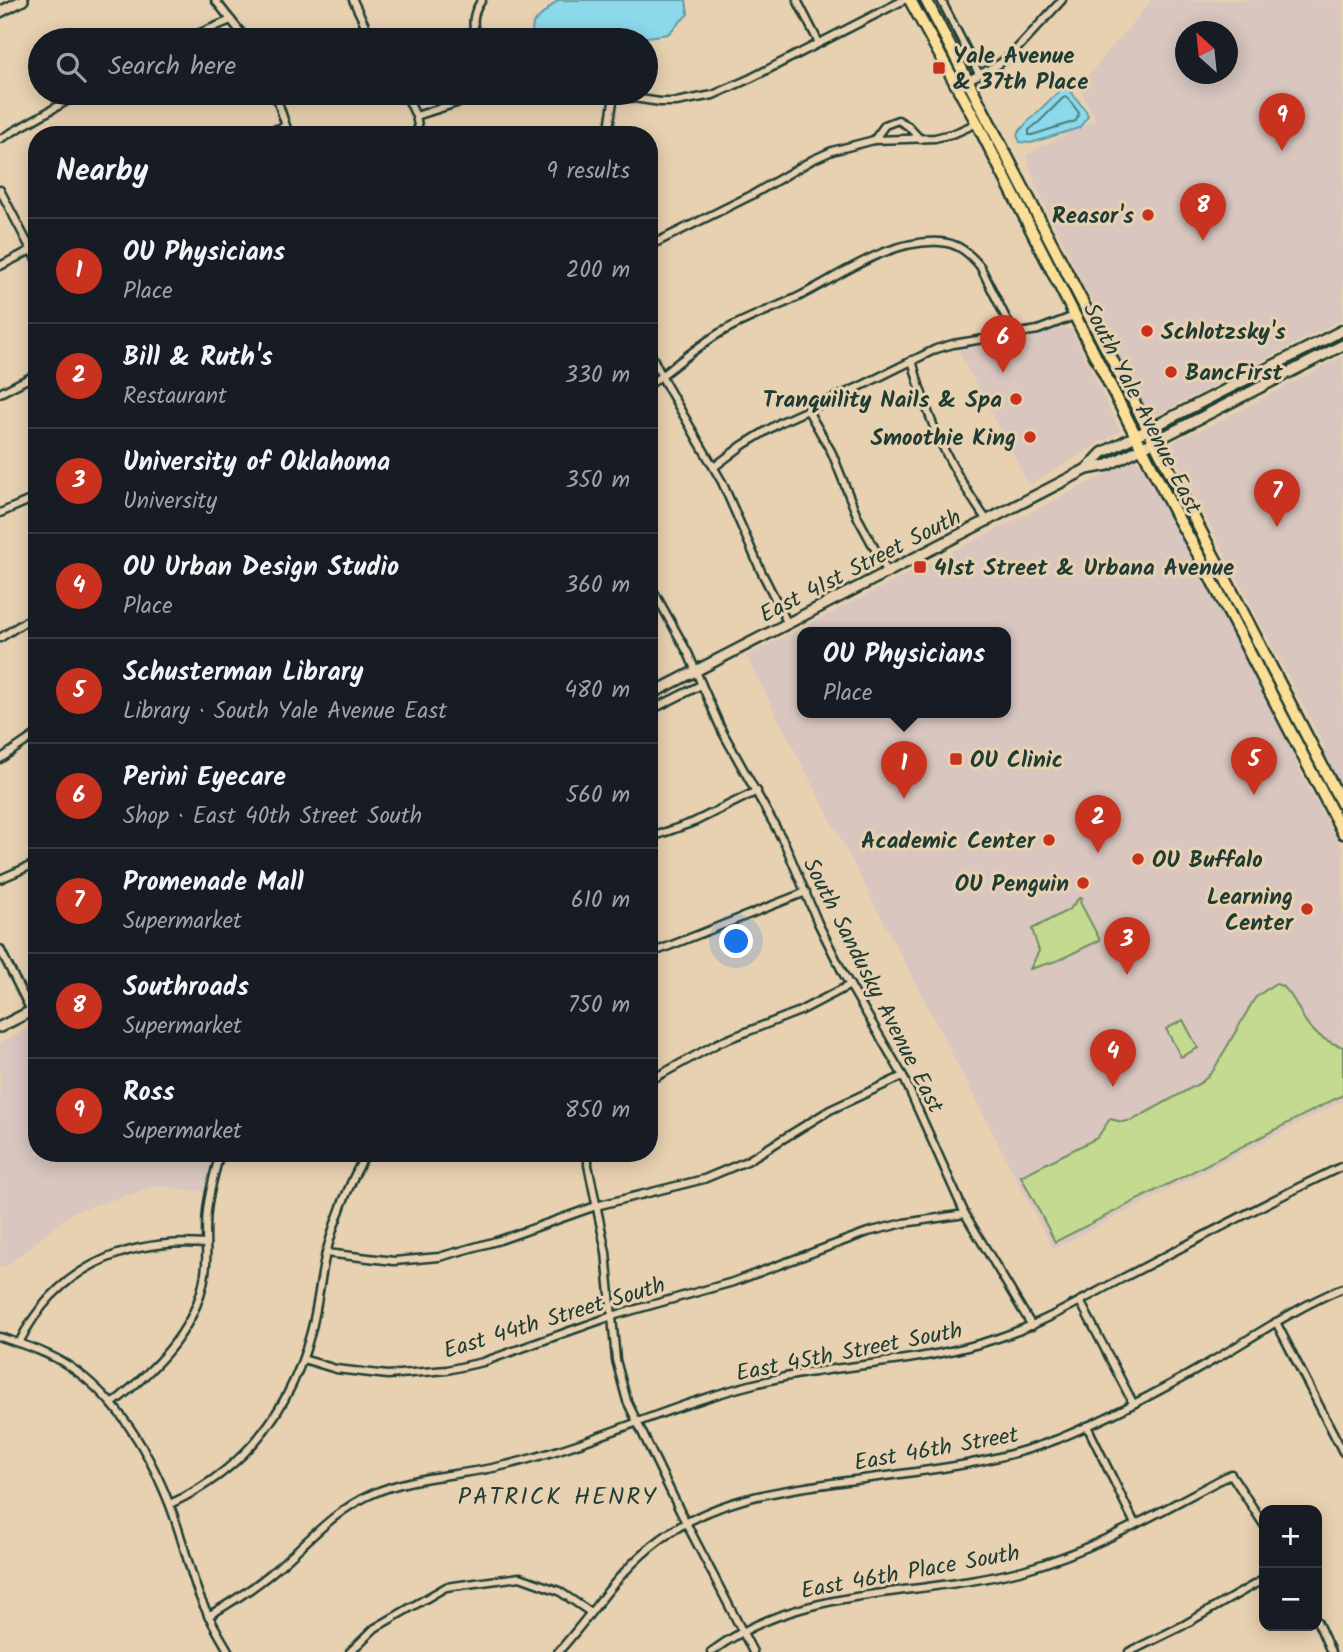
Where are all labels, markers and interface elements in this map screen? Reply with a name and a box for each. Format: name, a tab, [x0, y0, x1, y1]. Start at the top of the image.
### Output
north arrow	[1175, 21, 1238, 84]
search box	[28, 28, 658, 105]
place label: Yale Avenue & 37th Place	[953, 39, 1089, 101]
text: Search here	[108, 46, 236, 88]
icon: search	[52, 48, 90, 86]
marker: Yale Avenue & 37th Place	[931, 60, 947, 76]
pin: 9	[1259, 93, 1305, 151]
text: Nearby	[56, 148, 148, 196]
text: 9 results	[546, 154, 630, 190]
pin: 8	[1180, 183, 1226, 241]
place label: Reasor's	[1052, 199, 1134, 235]
marker: Reasor's	[1140, 207, 1156, 223]
text: OU Physicians	[123, 232, 285, 274]
text: 1	[76, 253, 82, 289]
text: 200 m	[566, 253, 630, 289]
text: Place	[123, 274, 173, 310]
street label: South Yale Avenue East	[1072, 297, 1211, 522]
pin: 6	[980, 315, 1026, 373]
place label: Schlotzsky's	[1161, 315, 1286, 351]
marker: Schlotzsky's	[1139, 323, 1155, 339]
text: Bill & Ruth's	[123, 337, 273, 379]
place label: BancFirst	[1185, 356, 1284, 392]
text: 2	[72, 358, 86, 394]
text: 330 m	[565, 358, 630, 394]
marker: BancFirst	[1163, 364, 1179, 380]
text: Restaurant	[123, 379, 227, 415]
place label: Tranquility Nails & Spa	[763, 383, 1002, 419]
marker: Tranquility Nails & Spa	[1008, 391, 1024, 407]
place label: Smoothie King	[870, 421, 1016, 457]
marker: Smoothie King	[1022, 429, 1038, 445]
text: University of Oklahoma	[123, 442, 390, 484]
text: 3	[73, 463, 85, 499]
text: 350 m	[565, 463, 630, 499]
pin: 7	[1254, 469, 1300, 527]
text: University	[123, 484, 217, 520]
street label: East 41st Street South	[754, 500, 968, 633]
text: OU Urban Design Studio	[123, 547, 399, 589]
place label: 41st Street & Urbana Avenue	[934, 551, 1234, 587]
marker: 41st Street & Urbana Avenue	[912, 559, 928, 575]
text: 4	[73, 568, 85, 604]
text: 360 m	[565, 568, 630, 604]
text: Place	[123, 589, 173, 625]
popup	[797, 627, 1011, 718]
text: OU Physicians	[823, 634, 985, 676]
text: Schusterman Library	[123, 652, 364, 694]
text: 5	[73, 673, 85, 709]
text: 480 m	[564, 673, 630, 709]
text: Place	[823, 676, 872, 712]
text: Library · South Yale Avenue East	[123, 694, 447, 730]
pin: 5	[1231, 737, 1277, 795]
pin: 1	[881, 741, 927, 799]
place label: OU Clinic	[970, 743, 1063, 779]
marker: OU Clinic	[948, 751, 964, 767]
text: Perini Eyecare	[123, 757, 286, 799]
text: 6	[73, 778, 85, 814]
text: 560 m	[566, 778, 630, 814]
pin: 2	[1075, 795, 1121, 853]
text: Shop · East 40th Street South	[123, 799, 422, 835]
place label: Academic Center	[861, 824, 1037, 860]
marker: Academic Center	[1041, 832, 1057, 848]
place label: OU Buffalo	[1152, 843, 1263, 879]
marker: OU Buffalo	[1130, 851, 1146, 867]
street label: South Sandusky Avenue East	[792, 852, 953, 1121]
text: Promenade Mall	[123, 862, 304, 904]
place label: OU Penguin	[955, 867, 1069, 903]
marker: OU Penguin	[1075, 875, 1091, 891]
place label: Learning Center	[1207, 880, 1295, 942]
text: 7	[74, 883, 84, 919]
text: 610 m	[571, 883, 630, 919]
marker: Learning Center	[1299, 901, 1315, 917]
text: Supermarket	[123, 904, 242, 940]
pin: 3	[1104, 917, 1150, 975]
your location	[719, 924, 753, 958]
text: Southroads	[123, 967, 249, 1009]
text: 8	[72, 988, 86, 1024]
text: 750 m	[568, 988, 630, 1024]
text: Supermarket	[123, 1009, 242, 1045]
pin: 4	[1090, 1029, 1136, 1087]
text: Ross	[123, 1072, 175, 1114]
text: 9	[73, 1093, 85, 1129]
text: 850 m	[565, 1093, 630, 1129]
text: Supermarket	[123, 1114, 242, 1150]
street label: East 44th Street South	[439, 1268, 670, 1370]
street label: East 45th Street South	[733, 1313, 966, 1393]
street label: East 46th Street	[851, 1418, 1022, 1482]
district label: PATRICK HENRY	[458, 1478, 658, 1517]
map controls	[1259, 1505, 1322, 1631]
button: +	[1259, 1505, 1322, 1568]
street label: East 46th Place South	[798, 1536, 1023, 1610]
button: −	[1259, 1568, 1322, 1631]

